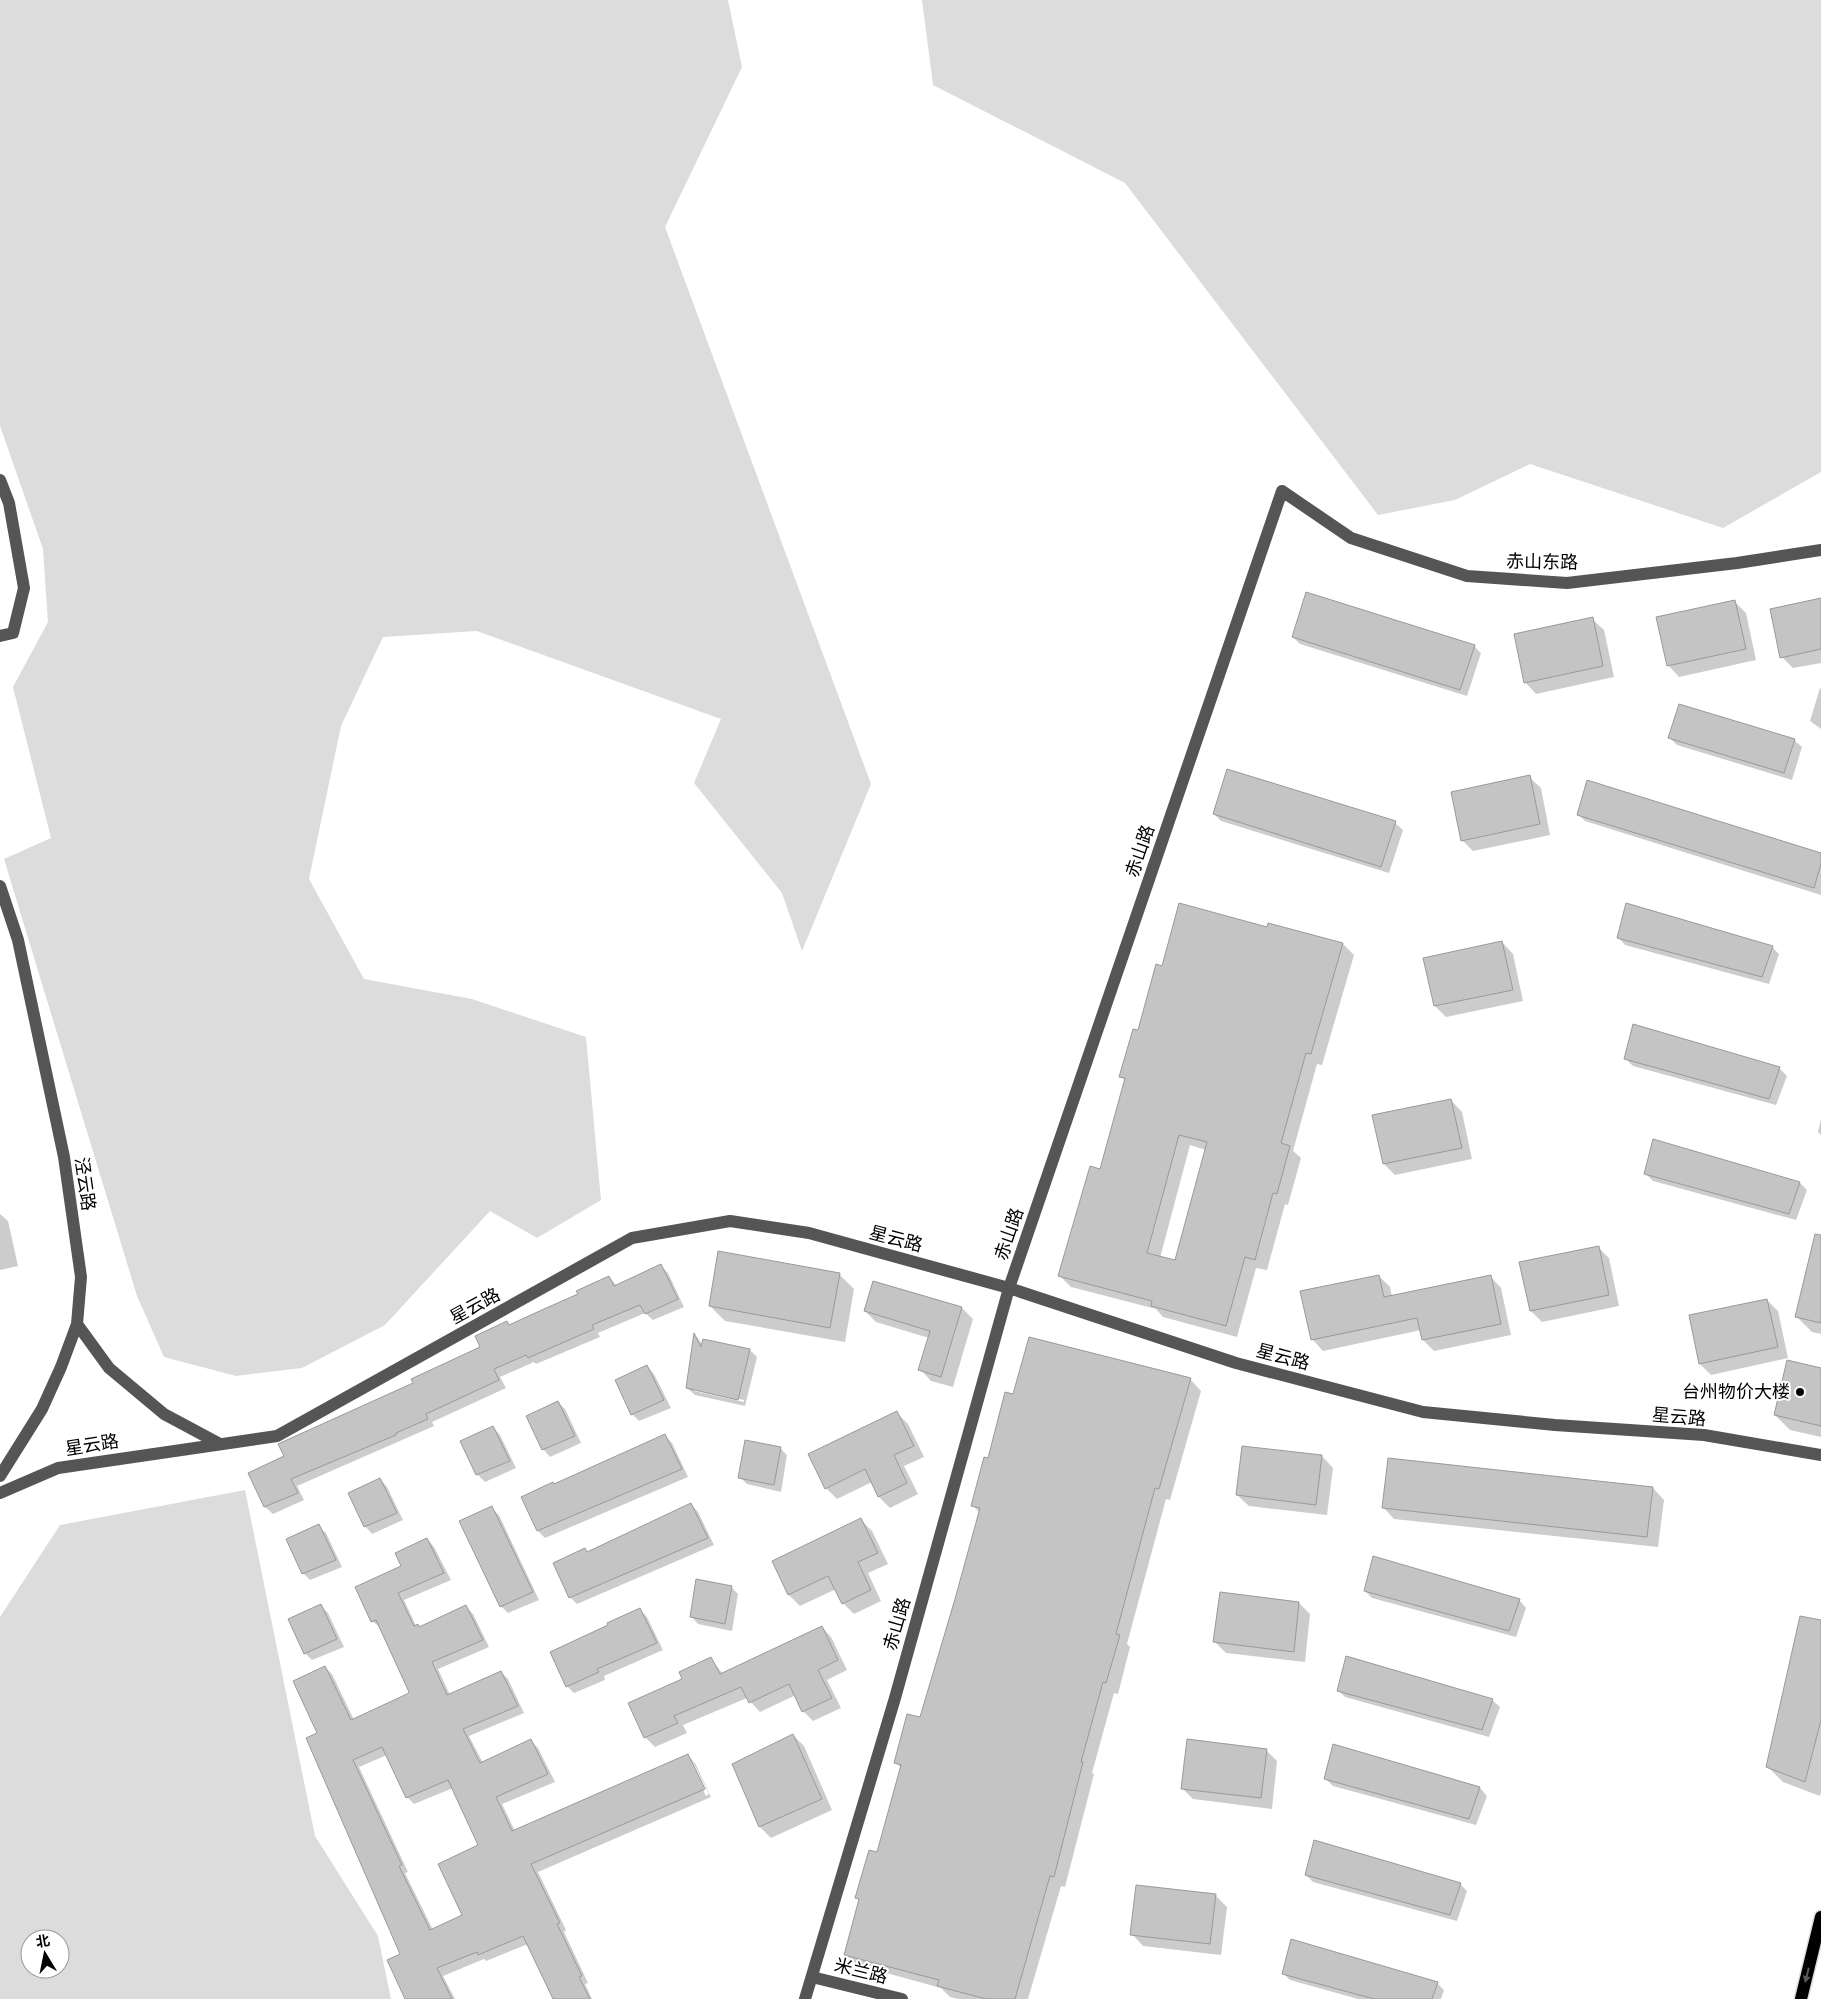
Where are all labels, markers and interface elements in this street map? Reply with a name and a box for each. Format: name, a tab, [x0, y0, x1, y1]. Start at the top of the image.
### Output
street label: 赤山东路	[1506, 551, 1578, 573]
street label: 赤山路	[1122, 822, 1158, 880]
street label: 泾云路	[71, 1156, 99, 1212]
street label: 赤山路	[991, 1205, 1027, 1263]
street label: 星云路	[867, 1222, 925, 1256]
street label: 星云路	[447, 1284, 503, 1328]
street label: 星云路	[1254, 1340, 1312, 1374]
place label: 台州物价大楼	[1682, 1382, 1790, 1402]
marker: 台州物价大楼	[1794, 1386, 1806, 1398]
street label: 星云路	[1651, 1405, 1707, 1429]
street label: 星云路	[64, 1431, 120, 1459]
street label: 赤山路	[880, 1595, 914, 1653]
north arrow	[20, 1929, 70, 1979]
text: 北	[35, 1933, 51, 1950]
street label: 米兰路	[832, 1955, 890, 1987]
one-way arrow	[1803, 1967, 1811, 1982]

